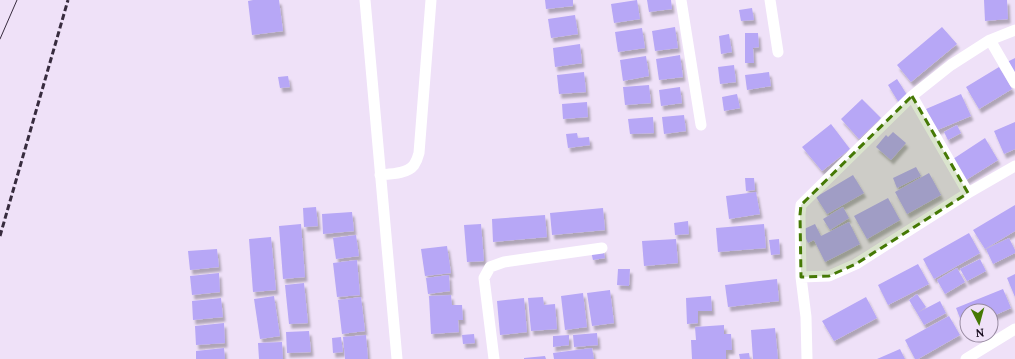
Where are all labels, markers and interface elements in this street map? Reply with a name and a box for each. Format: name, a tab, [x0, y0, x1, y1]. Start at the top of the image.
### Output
north arrow	[959, 303, 999, 343]
text: N	[975, 326, 985, 340]

